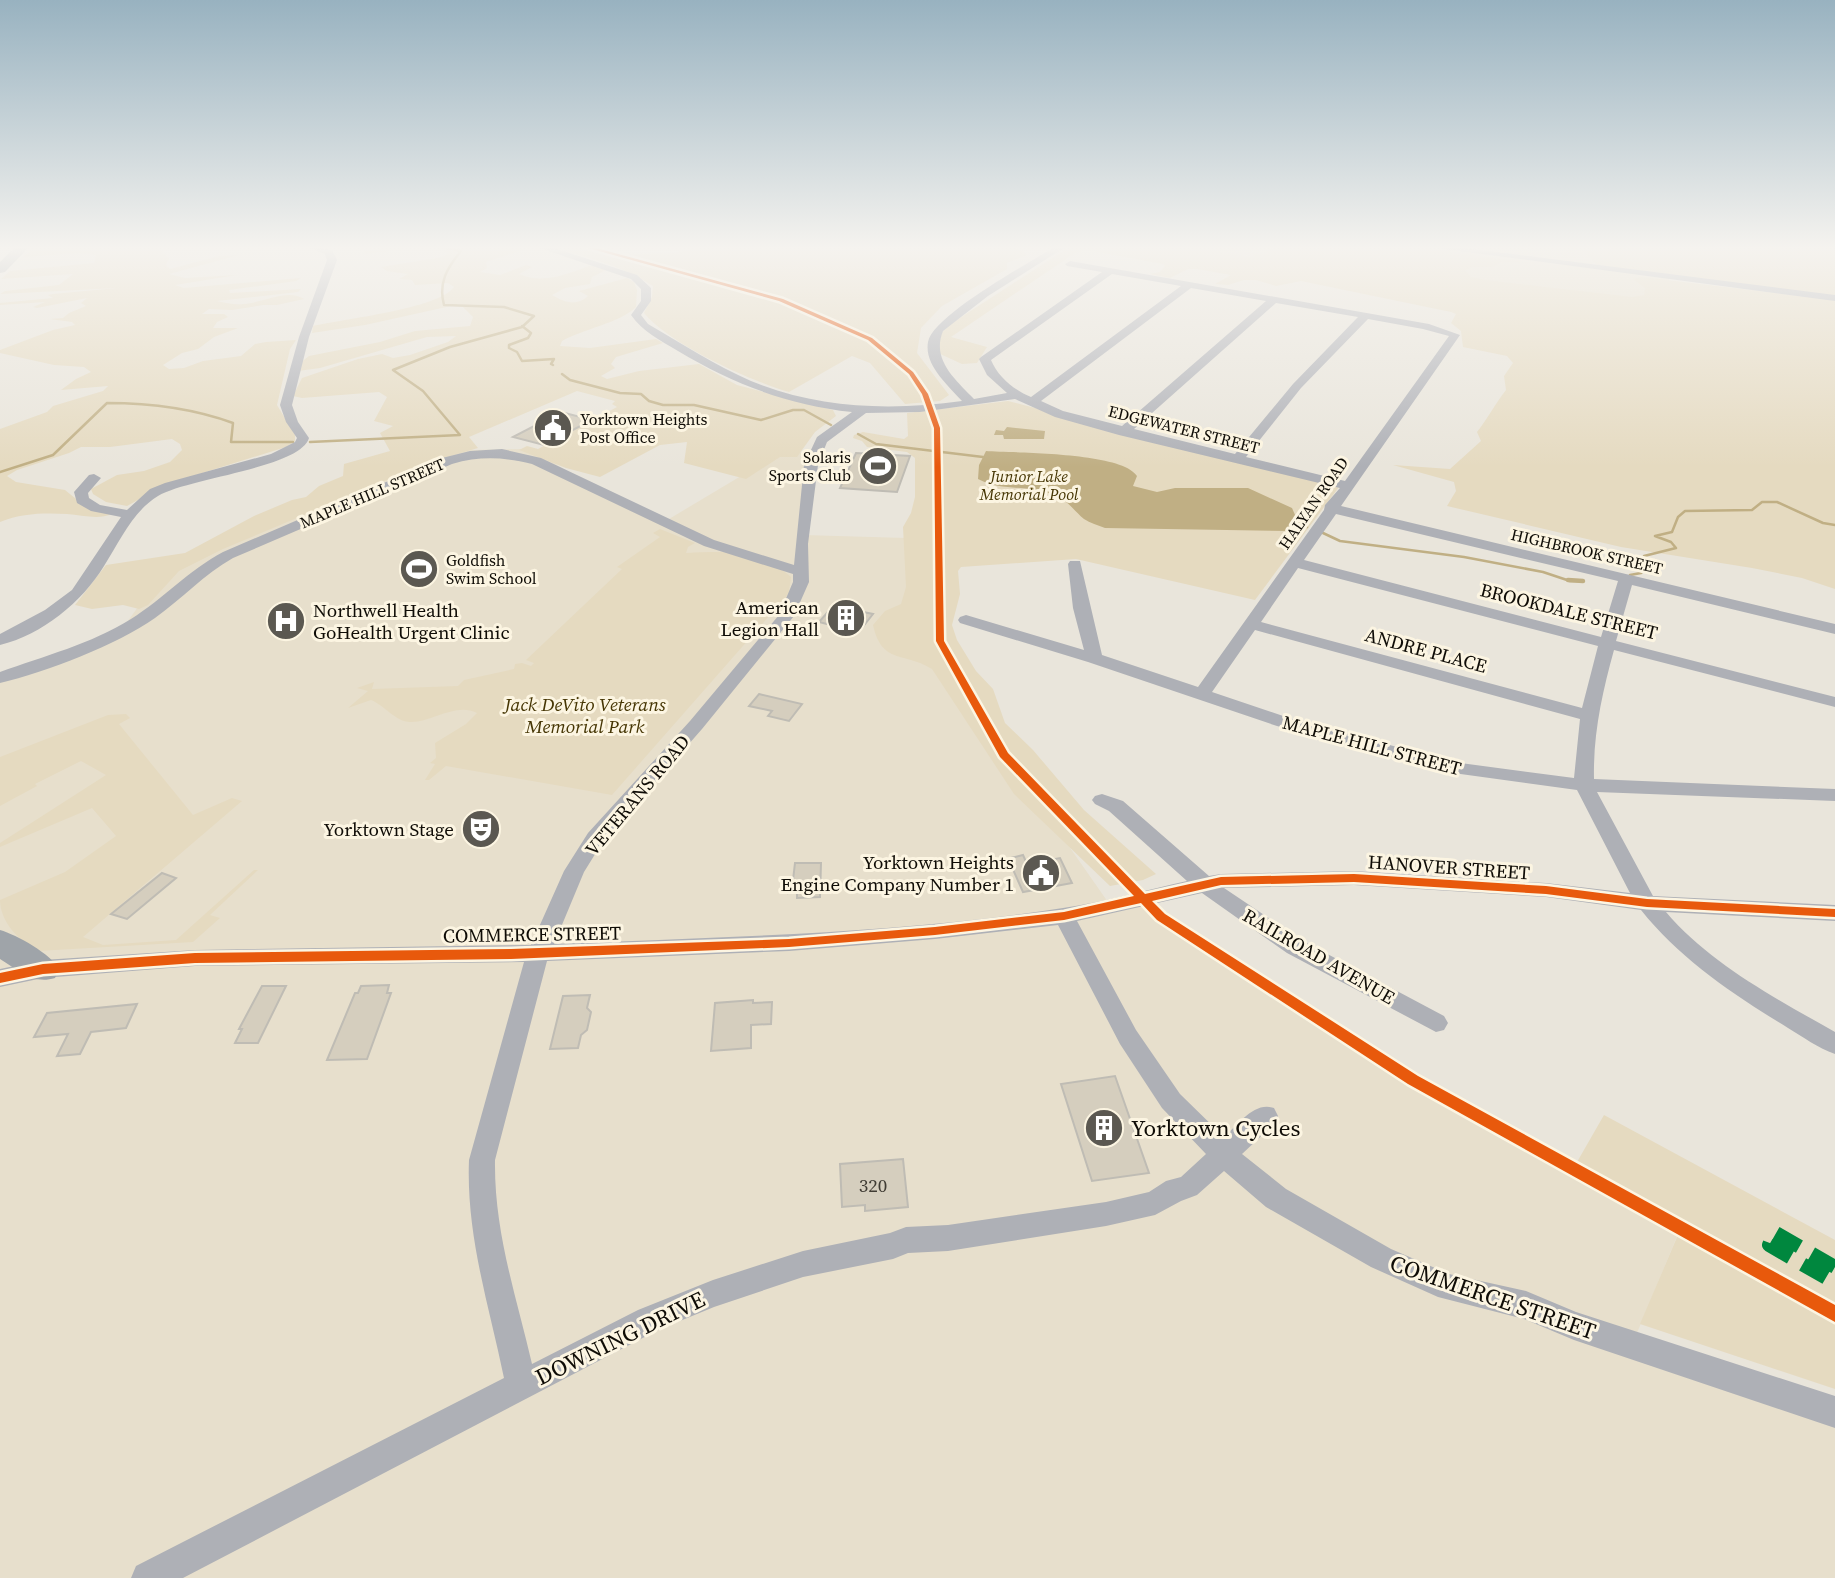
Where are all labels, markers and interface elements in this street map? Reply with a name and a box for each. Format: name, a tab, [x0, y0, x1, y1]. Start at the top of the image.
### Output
street label: EDGEWATER STREET	[1106, 400, 1262, 459]
public building icon: Yorktown Heights Post Office	[532, 407, 574, 449]
place label: Yorktown Heights Post Office	[580, 408, 708, 448]
sports icon: Solaris Sports Club	[857, 445, 899, 487]
place label: Solaris Sports Club	[769, 446, 851, 486]
street label: MAPLE HILL STREET	[296, 452, 448, 533]
street label: HALYAN ROAD	[1273, 452, 1353, 554]
park label: Junior Lake Memorial Pool	[979, 465, 1079, 505]
street label: HIGHBROOK STREET	[1509, 523, 1665, 579]
sports icon: Goldfish Swim School	[398, 548, 440, 590]
place label: Goldfish Swim School	[446, 549, 537, 589]
street label: BROOKDALE STREET	[1477, 576, 1661, 646]
place label: American Legion Hall	[721, 594, 819, 642]
place label: Northwell Health GoHealth Urgent Clinic	[313, 597, 510, 645]
building icon: American Legion Hall	[825, 597, 867, 639]
hospital icon: Northwell Health GoHealth Urgent Clinic	[265, 600, 307, 642]
street label: ANDRE PLACE	[1362, 621, 1490, 679]
park label: Jack DeVito Veterans Memorial Park	[501, 691, 666, 739]
street label: MAPLE HILL STREET	[1280, 709, 1465, 781]
street label: VETERANS ROAD	[579, 729, 695, 861]
theatre icon: Yorktown Stage	[460, 808, 502, 850]
place label: Yorktown Stage	[323, 816, 454, 842]
street label: HANOVER STREET	[1367, 848, 1531, 886]
place label: Yorktown Heights Engine Company Number 1	[781, 849, 1014, 897]
public building icon: Yorktown Heights Engine Company Number 1	[1020, 852, 1062, 894]
street label: RAILROAD AVENUE	[1238, 902, 1400, 1010]
street label: COMMERCE STREET	[443, 919, 622, 949]
building icon: Yorktown Cycles	[1083, 1107, 1125, 1149]
place label: Yorktown Cycles	[1131, 1112, 1301, 1144]
house number: 320	[859, 1172, 887, 1198]
street label: COMMERCE STREET	[1386, 1247, 1600, 1347]
street label: DOWNING DRIVE	[530, 1283, 710, 1393]

